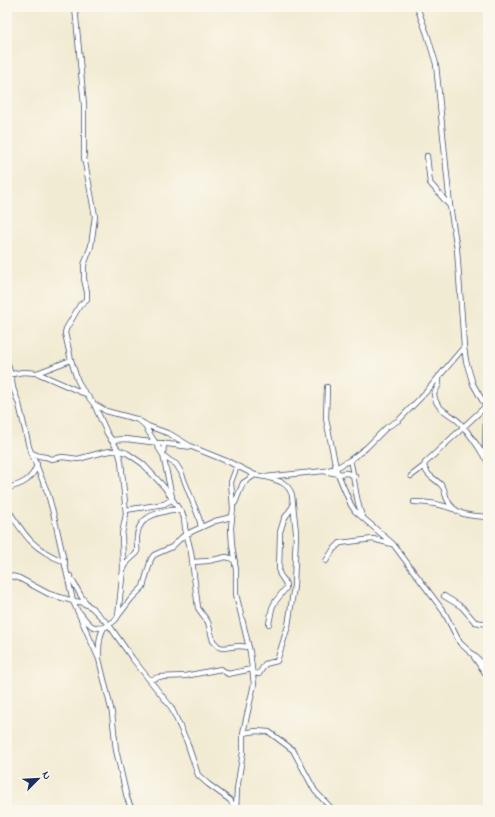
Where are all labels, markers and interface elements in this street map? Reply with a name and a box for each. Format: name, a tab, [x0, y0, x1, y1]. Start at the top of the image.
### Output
north arrow	[18, 759, 58, 799]
text: N	[37, 769, 55, 782]

